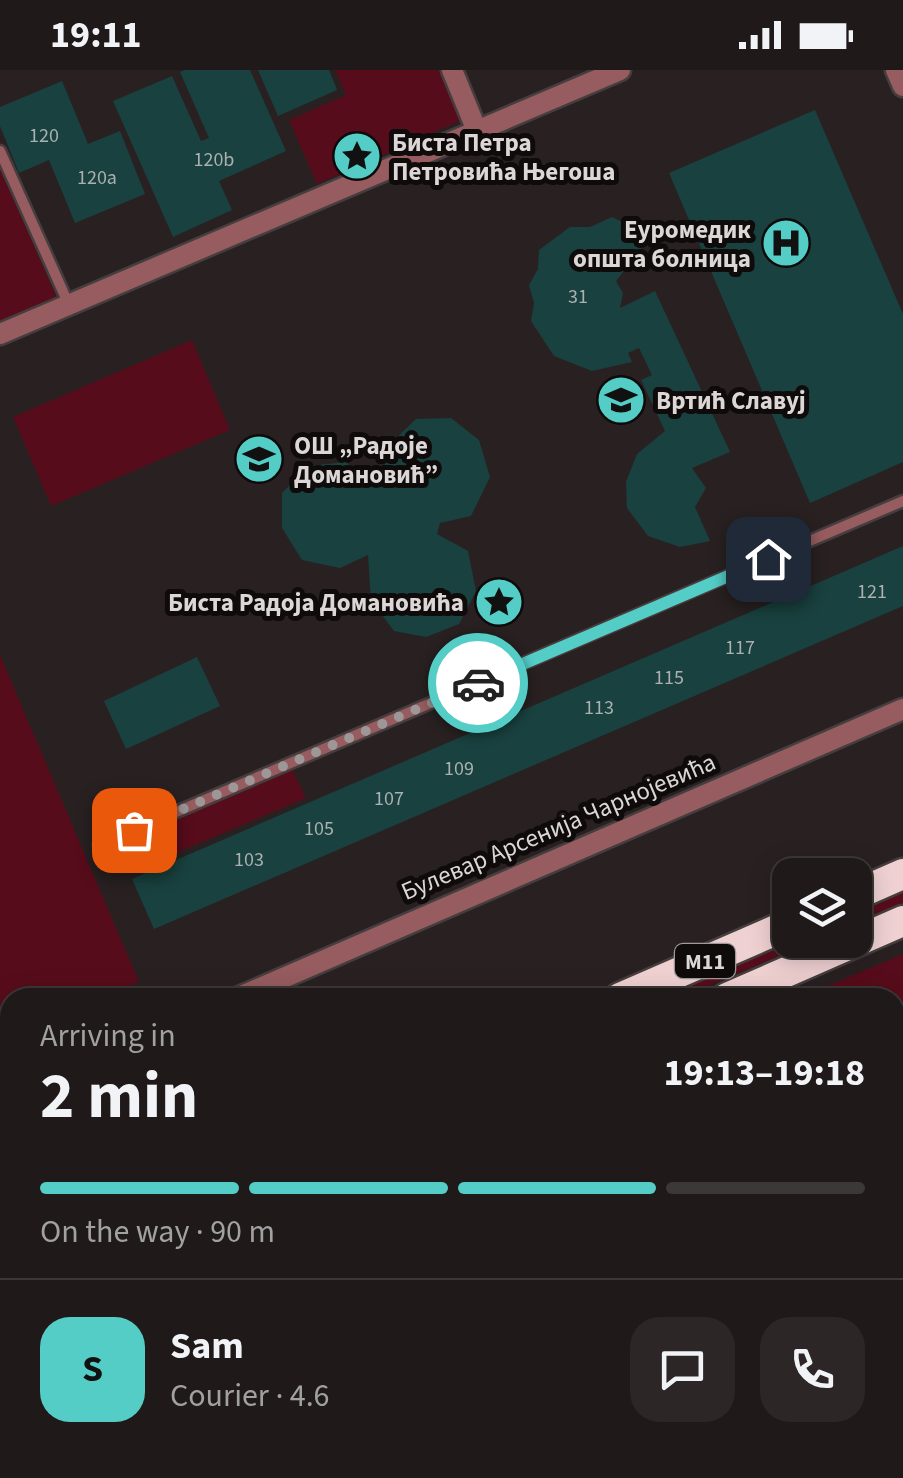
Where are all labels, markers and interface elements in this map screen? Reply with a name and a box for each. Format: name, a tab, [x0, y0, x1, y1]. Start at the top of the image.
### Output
text: 19:11	[50, 8, 142, 62]
house number: 120	[29, 122, 59, 150]
place label: Биста Петра Петровића Његоша	[392, 125, 615, 190]
place icon: Биста Петра Петровића Његоша	[331, 130, 383, 182]
house number: 120b	[194, 146, 234, 174]
house number: 120a	[77, 164, 117, 192]
place label: Еуромедик општа болница	[573, 212, 751, 277]
hospital icon: Еуромедик општа болница	[760, 217, 812, 269]
house number: 31	[568, 283, 588, 311]
school or university icon: Вртић Славуј	[595, 374, 647, 426]
place label: Вртић Славуј	[656, 383, 806, 419]
place label: ОШ „Радоје Домановић”	[294, 428, 438, 493]
school or university icon: ОШ „Радоје Домановић”	[233, 433, 285, 485]
pin	[726, 517, 811, 602]
icon: home	[741, 532, 796, 587]
place icon: Биста Радоја Домановића	[473, 576, 525, 628]
house number: 121	[857, 578, 887, 606]
place label: Биста Радоја Домановића	[168, 585, 464, 621]
courier	[428, 633, 528, 733]
house number: 117	[725, 634, 755, 662]
icon: car	[451, 656, 506, 711]
house number: 115	[654, 664, 684, 692]
house number: 113	[584, 694, 614, 722]
street label: Булевар Арсенија Чарнојевића	[395, 744, 721, 910]
house number: 109	[444, 755, 474, 783]
house number: 107	[374, 785, 404, 813]
pin	[92, 788, 177, 873]
icon: bag	[107, 803, 162, 858]
house number: 105	[304, 815, 334, 843]
house number: 103	[234, 846, 264, 874]
map controls	[772, 858, 872, 958]
button: layers	[772, 858, 872, 958]
road number: M11	[675, 944, 735, 978]
text: Arriving in	[40, 1013, 176, 1059]
text: 19:13–19:18	[663, 1046, 865, 1100]
text: 2 min	[40, 1050, 198, 1143]
text: On the way · 90 m	[40, 1209, 275, 1255]
button: chat	[630, 1317, 735, 1422]
button: phone	[760, 1317, 865, 1422]
text: Sam	[170, 1319, 244, 1373]
text: S	[82, 1342, 103, 1396]
text: Courier · 4.6	[170, 1373, 330, 1419]

